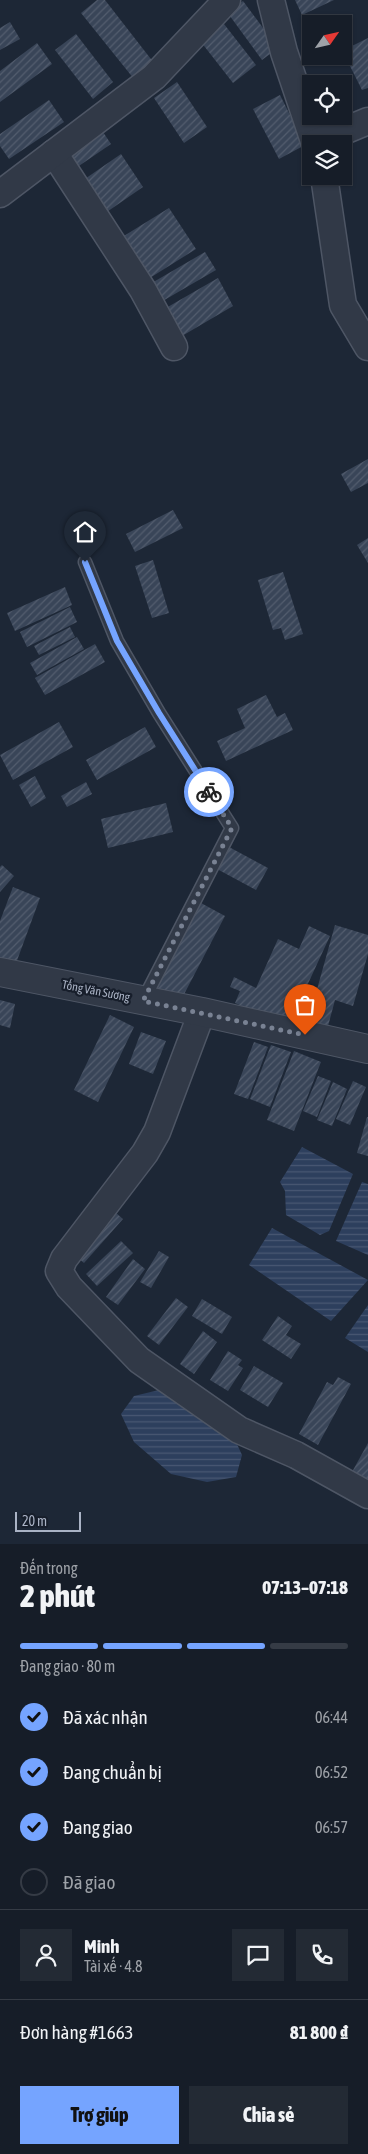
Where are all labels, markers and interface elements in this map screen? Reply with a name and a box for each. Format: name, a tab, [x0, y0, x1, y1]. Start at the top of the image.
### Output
north arrow	[302, 15, 352, 65]
map controls	[302, 15, 352, 185]
button: locate	[302, 75, 352, 125]
button: layers	[302, 135, 352, 185]
pin	[64, 511, 106, 562]
icon: home	[71, 518, 99, 546]
courier	[184, 767, 234, 817]
icon: bike	[195, 778, 223, 806]
street label: Tống Văn Sương	[61, 978, 132, 1005]
pin	[284, 984, 326, 1035]
icon: bag	[291, 991, 319, 1019]
scale bar	[15, 1509, 81, 1532]
text: 20 m	[22, 1513, 47, 1529]
text: Đến trong	[20, 1559, 78, 1577]
text: 07:13–07:18	[262, 1576, 348, 1598]
text: 2 phút	[20, 1577, 95, 1614]
text: Đang giao · 80 m	[20, 1657, 115, 1675]
icon: check	[20, 1703, 48, 1731]
text: Đã xác nhận	[63, 1706, 148, 1728]
text: 06:44	[315, 1708, 348, 1726]
icon: check	[20, 1758, 48, 1786]
text: Đang chuẩn bị	[63, 1761, 162, 1783]
text: 06:52	[315, 1763, 348, 1781]
icon: check	[20, 1813, 48, 1841]
text: Đang giao	[63, 1816, 133, 1838]
text: 06:57	[315, 1818, 348, 1836]
text: Đã giao	[63, 1871, 115, 1893]
button: person	[20, 1929, 72, 1981]
button: chat	[232, 1929, 284, 1981]
button: phone	[296, 1929, 348, 1981]
text: Minh	[84, 1935, 120, 1957]
text: Tài xế · 4.8	[84, 1957, 142, 1975]
text: Đơn hàng #1663	[20, 2021, 134, 2043]
text: 81 800 ₫	[290, 2021, 348, 2043]
button: Trợ giúp	[20, 2086, 179, 2144]
button: Chia sẻ	[189, 2086, 348, 2144]

